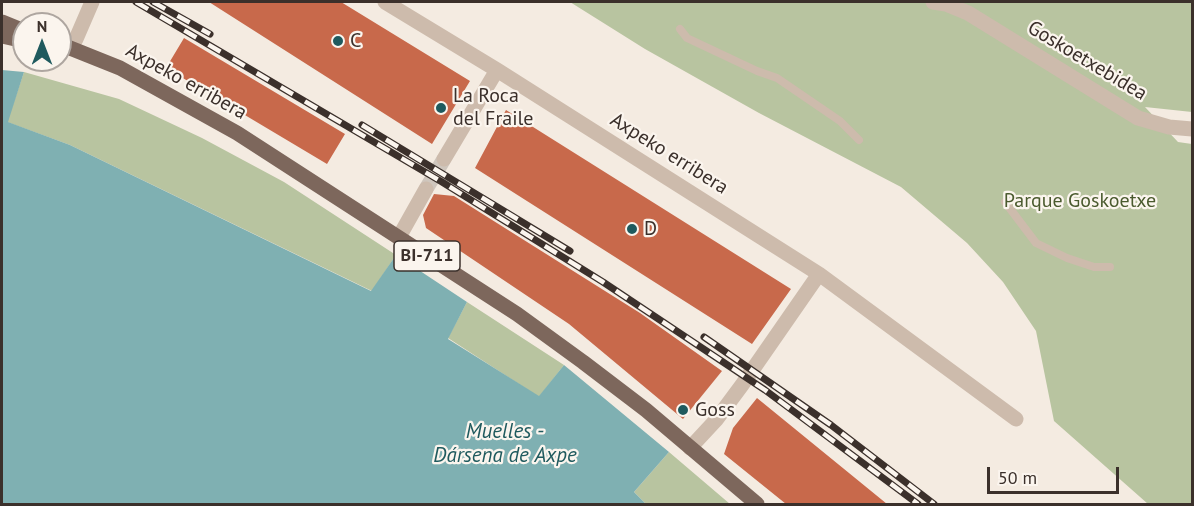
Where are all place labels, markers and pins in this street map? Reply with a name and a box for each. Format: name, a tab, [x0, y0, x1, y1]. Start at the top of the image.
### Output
place label: C	[350, 29, 361, 53]
marker: C	[331, 34, 345, 48]
place label: La Roca del Fraile	[453, 84, 534, 131]
marker: La Roca del Fraile	[434, 101, 448, 115]
place label: D	[644, 217, 657, 241]
marker: D	[625, 222, 639, 236]
place label: Goss	[695, 398, 735, 422]
marker: Goss	[676, 403, 690, 417]

